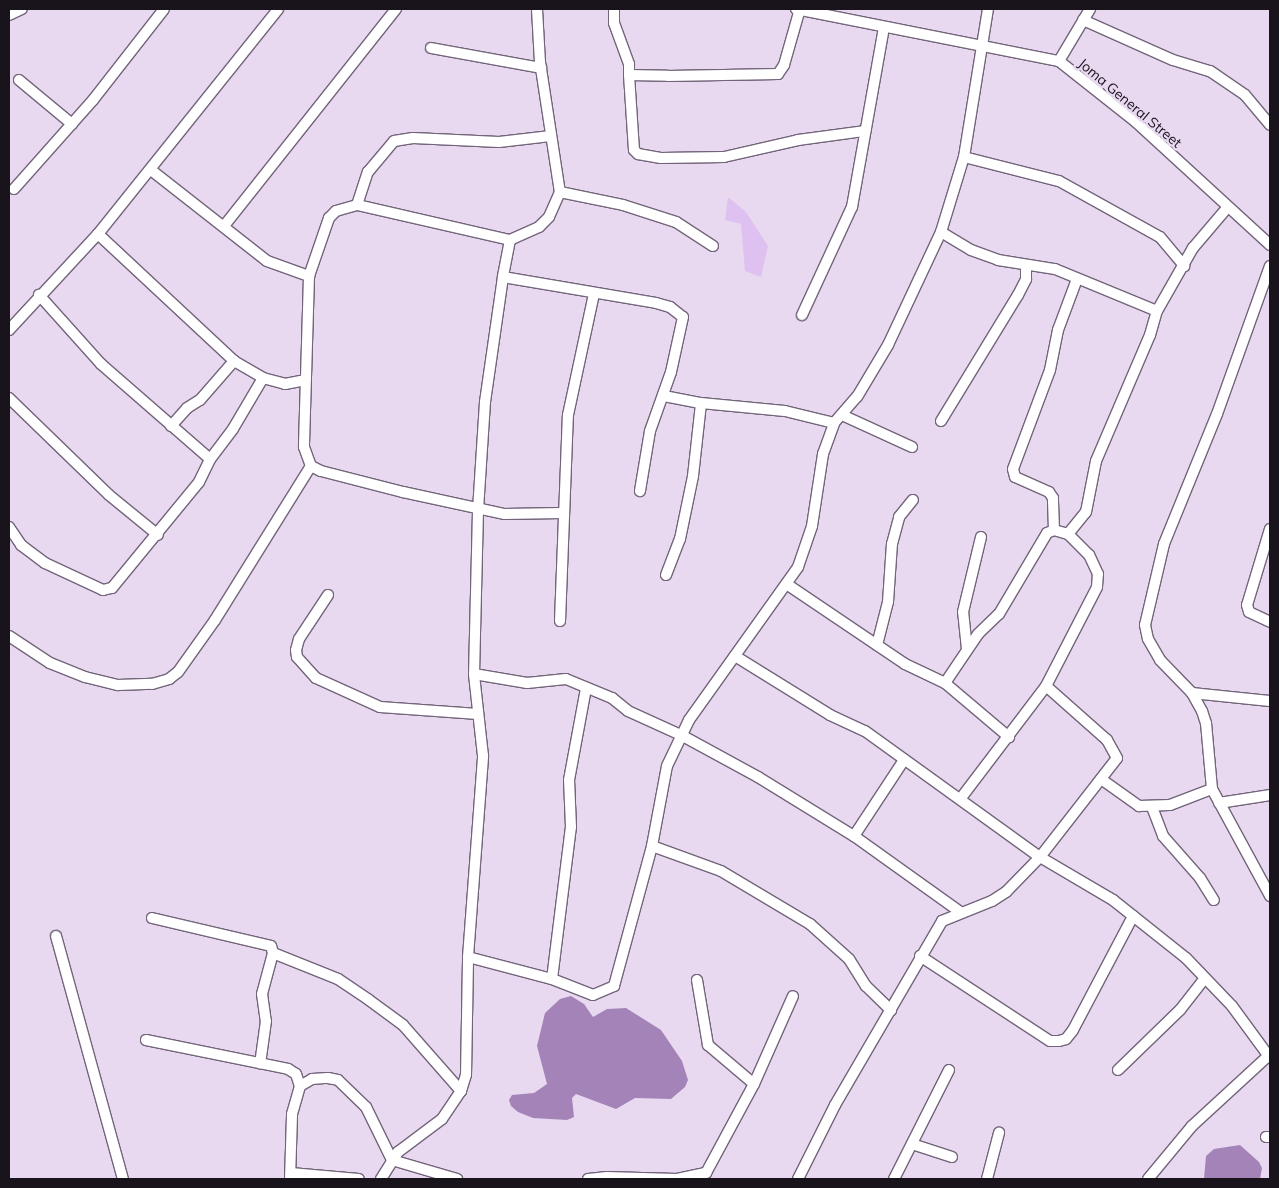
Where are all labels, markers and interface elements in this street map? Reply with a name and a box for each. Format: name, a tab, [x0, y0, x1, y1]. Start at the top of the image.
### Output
street label: Joma General Street	[1075, 55, 1185, 151]

